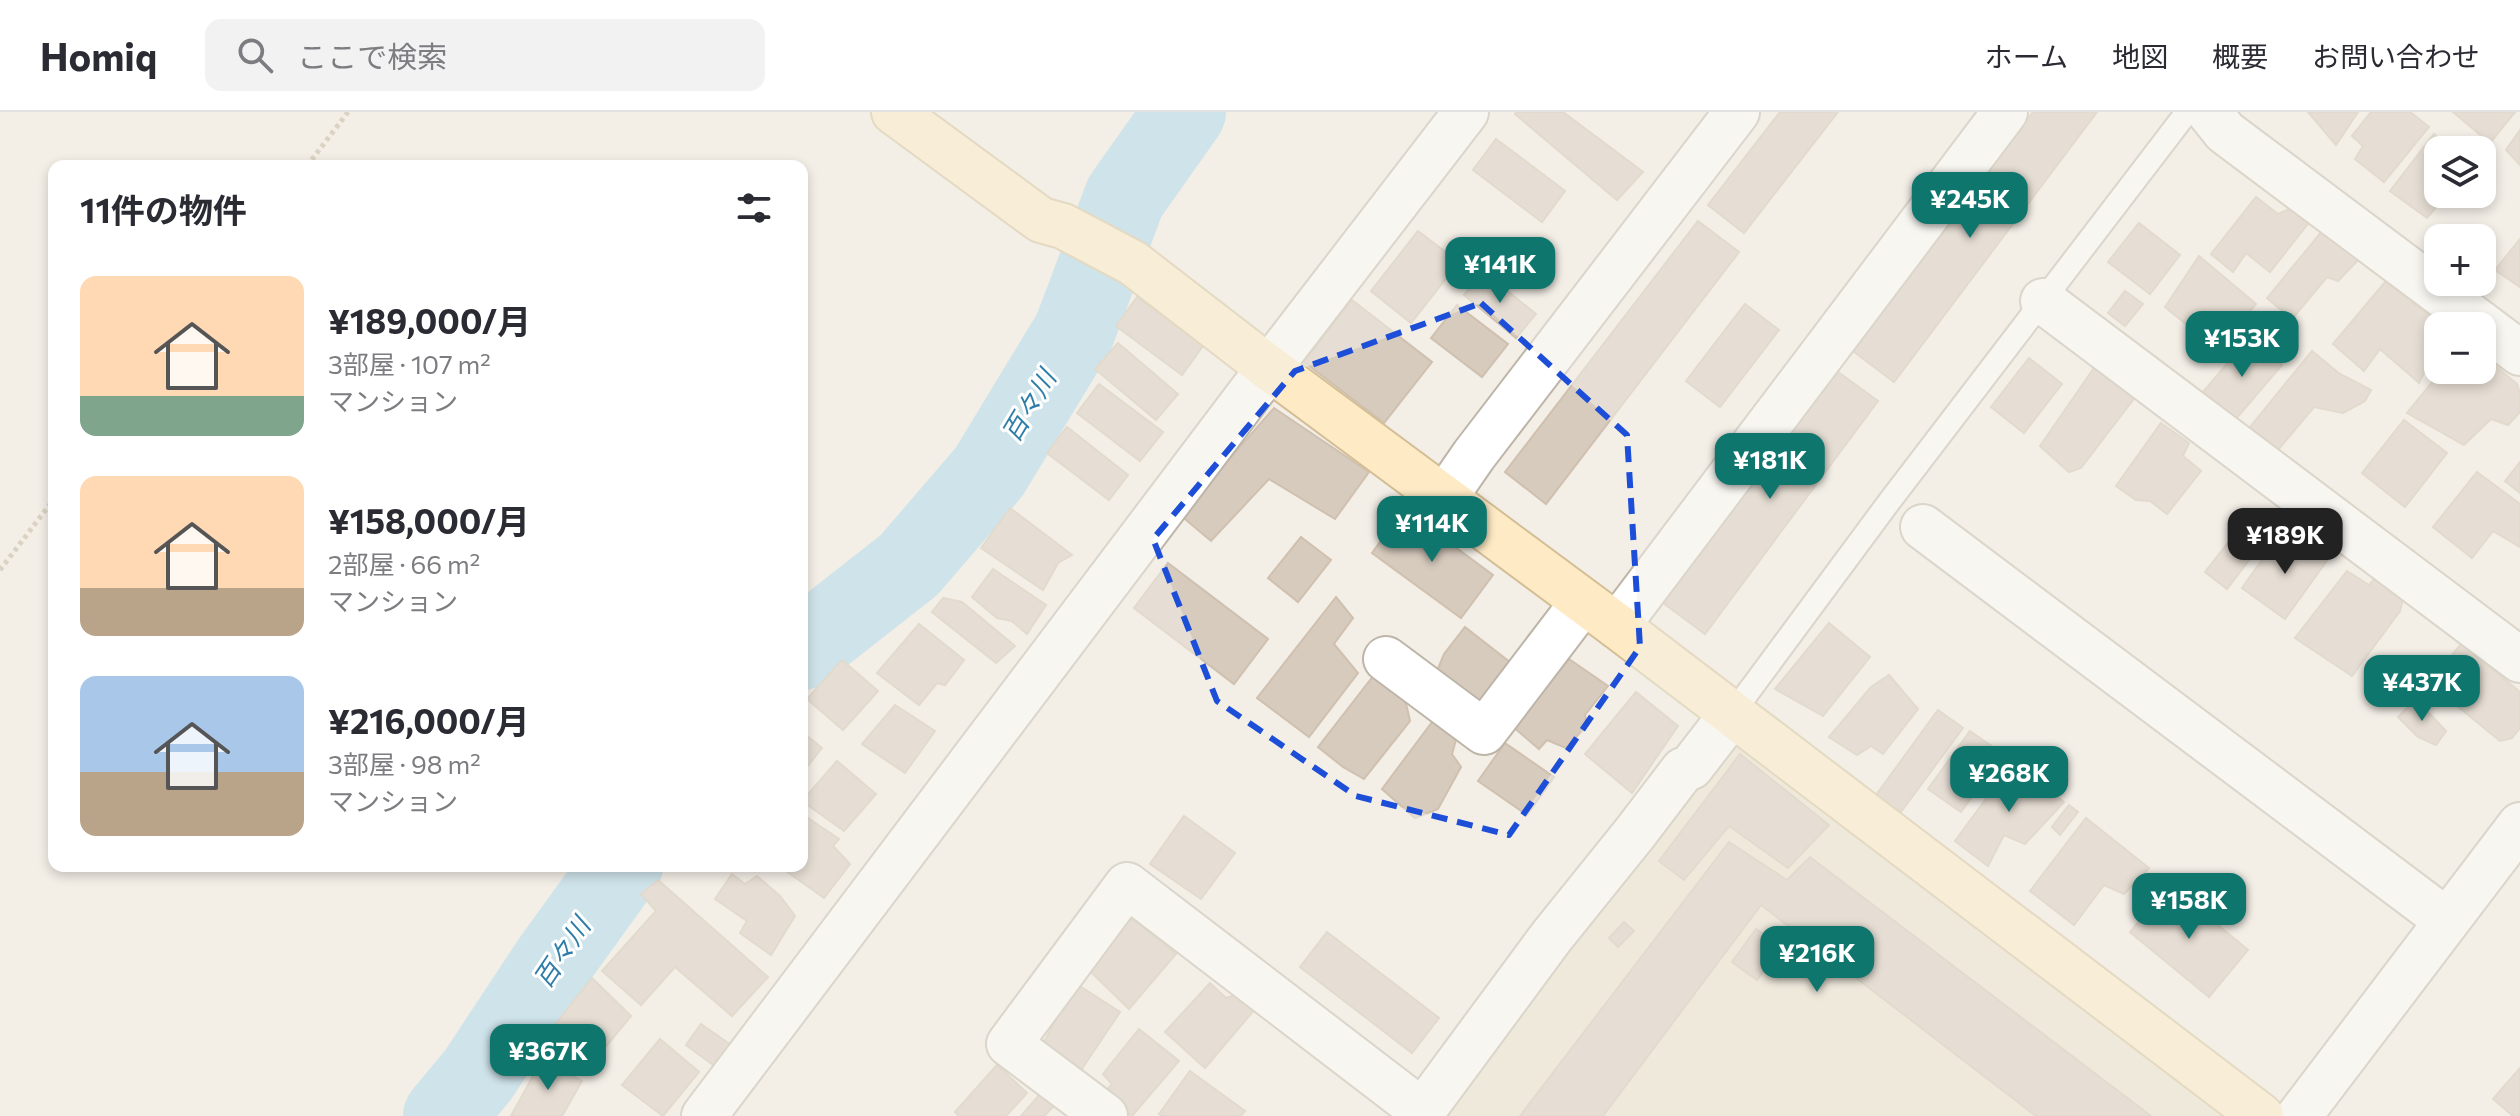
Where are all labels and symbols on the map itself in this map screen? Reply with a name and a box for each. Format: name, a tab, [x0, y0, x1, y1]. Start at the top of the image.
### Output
pin: ¥245K	[1914, 172, 2026, 240]
pin: ¥141K	[1444, 237, 1556, 305]
pin: ¥153K	[2186, 311, 2298, 379]
water label: 百々川	[994, 361, 1063, 447]
pin: ¥181K	[1714, 433, 1826, 501]
pin: ¥114K	[1376, 496, 1488, 564]
pin: ¥189K	[2229, 508, 2341, 576]
pin: ¥437K	[2366, 655, 2478, 723]
pin: ¥268K	[1953, 746, 2065, 814]
pin: ¥158K	[2133, 873, 2245, 941]
water label: 百々川	[526, 909, 597, 993]
pin: ¥216K	[1761, 926, 1873, 994]
pin: ¥367K	[492, 1024, 604, 1092]

